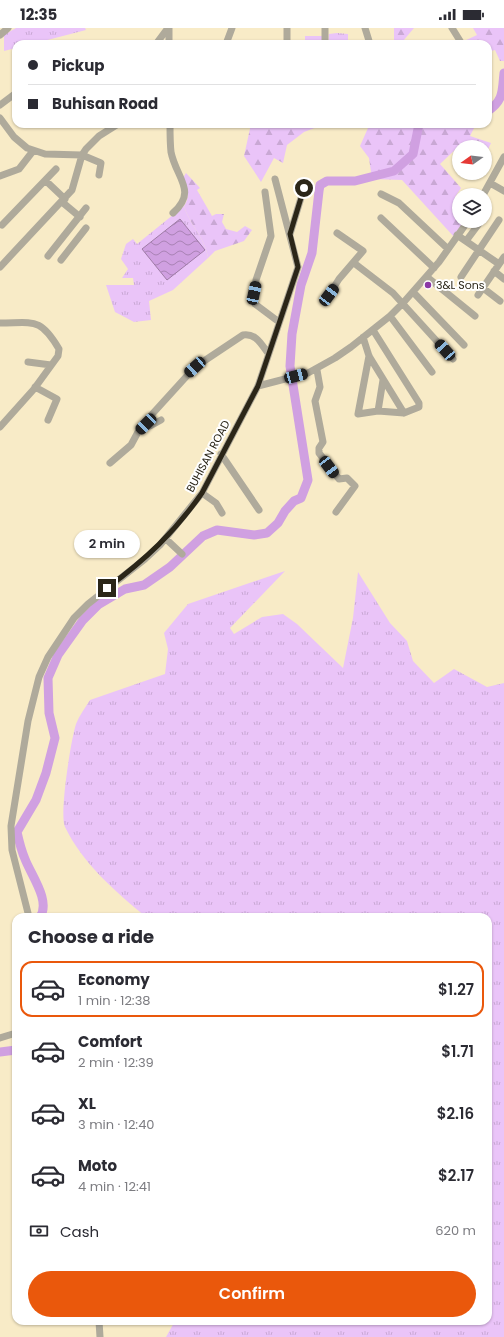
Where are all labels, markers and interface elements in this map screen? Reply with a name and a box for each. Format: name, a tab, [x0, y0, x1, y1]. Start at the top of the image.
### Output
text: 12:35	[20, 4, 57, 25]
text: Pickup	[52, 55, 104, 76]
text: Buhisan Road	[52, 93, 158, 114]
north arrow	[452, 140, 492, 180]
map controls	[452, 140, 492, 228]
route start	[295, 179, 313, 197]
button: layers	[452, 188, 492, 228]
place label: 3&L Sons	[436, 277, 485, 293]
car	[246, 280, 262, 306]
marker: 3&L Sons	[423, 280, 433, 290]
car	[317, 282, 341, 308]
car	[433, 337, 457, 363]
car	[182, 355, 208, 379]
car	[283, 367, 309, 385]
car	[133, 411, 159, 437]
street label: BUHISAN ROAD	[182, 417, 234, 495]
car	[317, 454, 341, 480]
callout: 2 min	[74, 530, 140, 558]
text: 2 min	[89, 534, 125, 553]
route end	[98, 579, 116, 597]
text: Choose a ride	[28, 924, 154, 949]
text: Economy	[78, 969, 150, 990]
icon: car	[30, 971, 66, 1007]
text: $1.27	[438, 979, 474, 1000]
text: 1 min · 12:38	[78, 991, 151, 1010]
text: Comfort	[78, 1031, 142, 1052]
icon: car	[30, 1033, 66, 1069]
text: $1.71	[441, 1041, 474, 1062]
text: 2 min · 12:39	[78, 1053, 154, 1072]
text: XL	[78, 1093, 96, 1114]
icon: car	[30, 1095, 66, 1131]
text: $2.16	[437, 1103, 474, 1124]
text: 3 min · 12:40	[78, 1115, 154, 1134]
text: Moto	[78, 1155, 117, 1176]
icon: car	[30, 1157, 66, 1193]
text: $2.17	[438, 1165, 474, 1186]
text: 4 min · 12:41	[78, 1177, 151, 1196]
icon: cash	[28, 1220, 50, 1242]
text: Cash	[60, 1221, 99, 1242]
text: 620 m	[435, 1221, 476, 1240]
button: Confirm	[28, 1271, 476, 1317]

